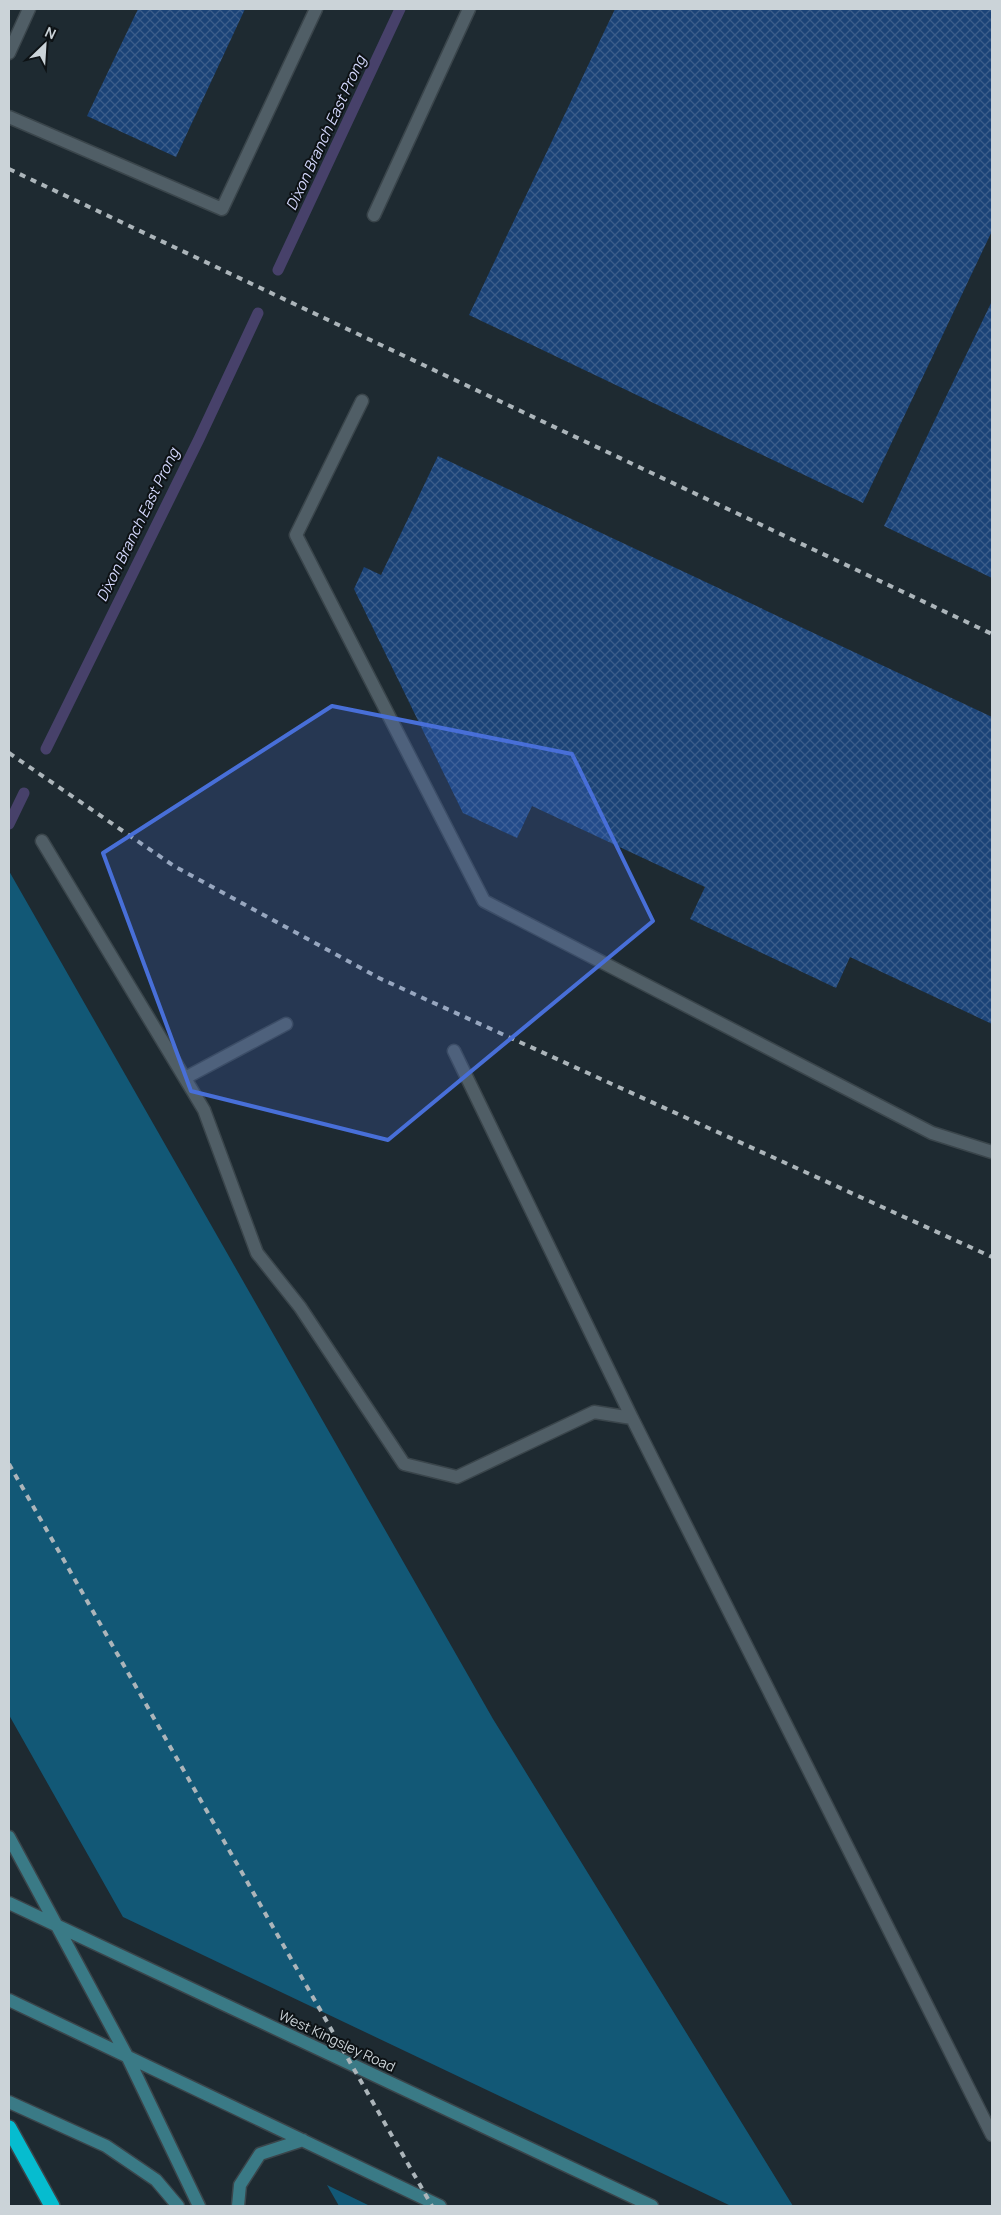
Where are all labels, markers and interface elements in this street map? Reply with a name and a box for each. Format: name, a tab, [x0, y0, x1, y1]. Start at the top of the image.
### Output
north arrow	[20, 20, 70, 70]
text: N	[42, 22, 59, 44]
water label: Dixon Branch East Prong	[280, 51, 371, 214]
water label: Dixon Branch East Prong	[91, 443, 184, 605]
street label: West Kingsley Road	[276, 2005, 399, 2076]

